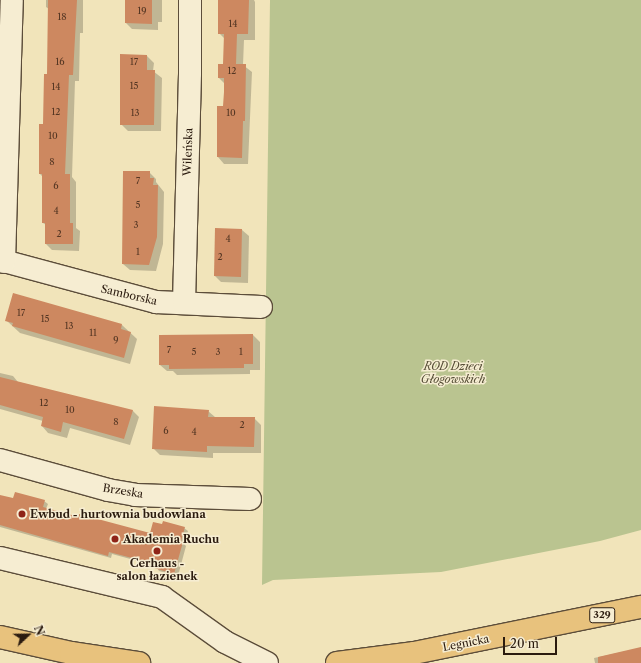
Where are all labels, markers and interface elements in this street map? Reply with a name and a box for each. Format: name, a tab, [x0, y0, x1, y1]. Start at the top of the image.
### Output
house number: 19	[137, 6, 147, 16]
house number: 18	[57, 12, 67, 22]
house number: 14	[229, 19, 237, 29]
house number: 16	[55, 57, 65, 67]
house number: 17	[130, 57, 138, 67]
house number: 12	[228, 66, 236, 76]
house number: 15	[130, 81, 138, 91]
house number: 14	[52, 82, 60, 92]
house number: 12	[52, 107, 60, 117]
house number: 13	[131, 108, 139, 118]
house number: 10	[226, 108, 236, 118]
street label: Wileńska	[181, 128, 195, 176]
house number: 10	[48, 131, 58, 141]
house number: 8	[49, 157, 55, 167]
house number: 7	[136, 176, 140, 186]
house number: 6	[53, 181, 59, 191]
house number: 5	[136, 200, 140, 210]
house number: 4	[53, 206, 59, 216]
house number: 3	[134, 220, 138, 230]
house number: 2	[56, 229, 62, 239]
house number: 4	[225, 234, 231, 244]
house number: 1	[136, 247, 140, 257]
house number: 2	[217, 252, 223, 262]
street label: Samborska	[100, 282, 158, 308]
house number: 17	[17, 308, 25, 318]
house number: 15	[41, 314, 49, 324]
house number: 13	[65, 321, 73, 331]
house number: 11	[89, 328, 97, 338]
house number: 9	[113, 335, 119, 345]
house number: 7	[167, 345, 171, 355]
house number: 5	[192, 347, 196, 357]
house number: 3	[216, 347, 220, 357]
house number: 1	[239, 347, 243, 357]
park label: ROD Dzieci Głogowskich	[421, 360, 485, 386]
house number: 12	[40, 398, 48, 408]
house number: 10	[65, 405, 75, 415]
house number: 8	[113, 417, 119, 427]
house number: 2	[239, 420, 245, 430]
house number: 6	[163, 426, 169, 436]
house number: 4	[191, 427, 197, 437]
street label: Brzeska	[102, 481, 144, 501]
place label: Ewbud - hurtownia budowlana	[30, 507, 206, 521]
marker: Ewbud - hurtownia budowlana	[17, 509, 27, 519]
place label: Akademia Ruchu	[123, 532, 220, 546]
marker: Akademia Ruchu	[110, 534, 120, 544]
marker: Cerhaus - salon łazienek	[152, 546, 162, 556]
place label: Cerhaus - salon łazienek	[117, 557, 197, 583]
road number: 329	[589, 607, 615, 623]
north arrow	[8, 615, 48, 655]
text: N	[31, 623, 47, 638]
scale bar	[505, 629, 559, 655]
street label: Legnicka	[442, 632, 490, 654]
text: 20 m	[510, 636, 539, 651]

